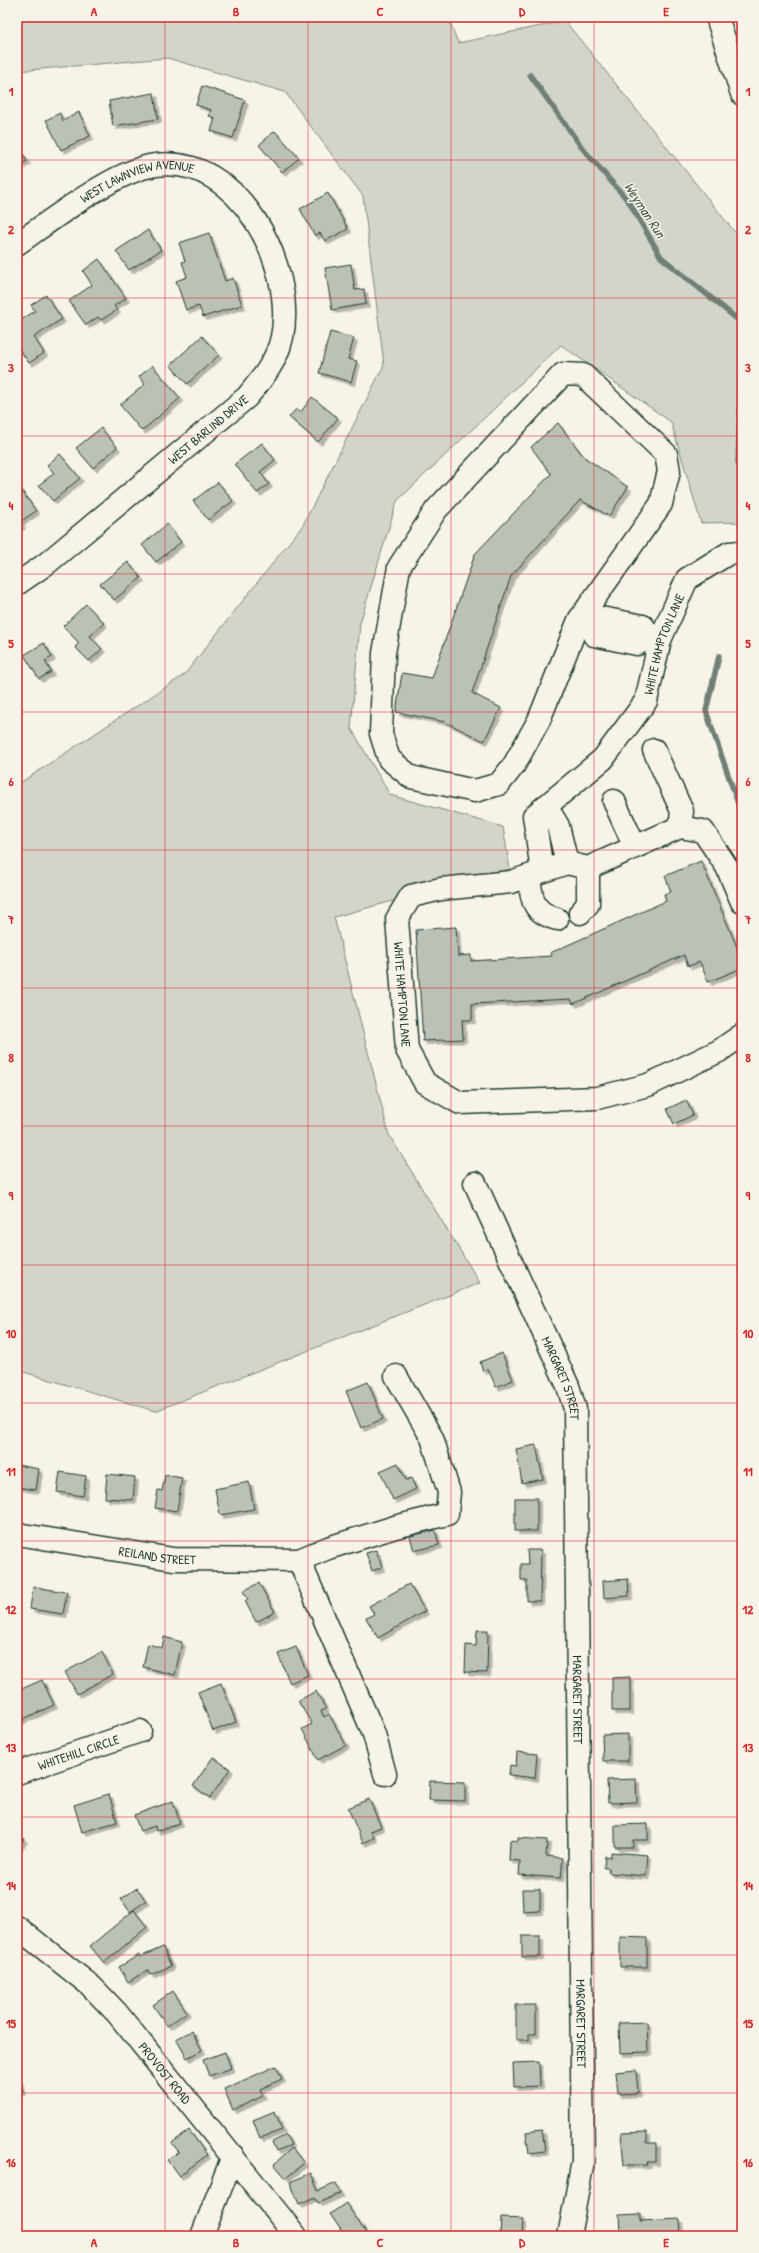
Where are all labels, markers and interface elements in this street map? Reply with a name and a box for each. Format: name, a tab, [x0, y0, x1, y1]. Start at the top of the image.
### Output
text: A	[91, 2, 98, 20]
text: B	[233, 2, 240, 20]
text: C	[376, 2, 384, 20]
text: D	[519, 2, 526, 20]
text: E	[663, 2, 669, 20]
text: 1	[9, 82, 14, 100]
text: 1	[746, 82, 751, 100]
street label: WEST LAWNVIEW AVENUE	[76, 155, 197, 207]
water label: Weyman Run	[619, 178, 671, 243]
text: 2	[8, 220, 15, 238]
text: 2	[745, 220, 752, 238]
text: 3	[8, 358, 14, 376]
text: 3	[745, 358, 751, 376]
street label: WEST BARLIND DRIVE	[164, 390, 252, 468]
text: 4	[9, 496, 14, 514]
text: 4	[746, 496, 751, 514]
street label: WHITE HAMPTON LANE	[639, 590, 689, 696]
text: 5	[8, 634, 14, 652]
text: 5	[745, 634, 751, 652]
text: 6	[8, 772, 14, 790]
text: 6	[745, 772, 751, 790]
text: 7	[7, 910, 15, 928]
text: 7	[744, 910, 752, 928]
street label: WHITE HAMPTON LANE	[390, 941, 416, 1048]
text: 8	[8, 1048, 14, 1066]
text: 8	[745, 1048, 751, 1066]
text: 9	[9, 1186, 14, 1204]
text: 9	[746, 1186, 751, 1204]
text: 10	[6, 1324, 16, 1342]
text: 10	[743, 1324, 753, 1342]
street label: MARGARET STREET	[537, 1333, 584, 1421]
text: 11	[6, 1462, 16, 1480]
text: 11	[743, 1462, 753, 1480]
street label: REILAND STREET	[117, 1541, 197, 1568]
text: 12	[6, 1600, 17, 1618]
text: 12	[743, 1600, 754, 1618]
street label: MARGARET STREET	[569, 1655, 588, 1745]
street label: WHITEHILL CIRCLE	[36, 1730, 122, 1774]
text: 13	[6, 1738, 16, 1756]
text: 13	[743, 1738, 753, 1756]
text: 14	[6, 1876, 16, 1894]
text: 14	[743, 1876, 753, 1894]
street label: MARGARET STREET	[572, 1979, 591, 2069]
text: 15	[6, 2014, 17, 2032]
text: 15	[743, 2014, 754, 2032]
street label: PROVOST ROAD	[135, 2038, 196, 2108]
text: 16	[6, 2153, 17, 2171]
text: 16	[743, 2153, 754, 2171]
text: A	[91, 2233, 98, 2251]
text: B	[233, 2233, 240, 2251]
text: C	[376, 2233, 384, 2251]
text: D	[519, 2233, 526, 2251]
text: E	[663, 2233, 669, 2251]

